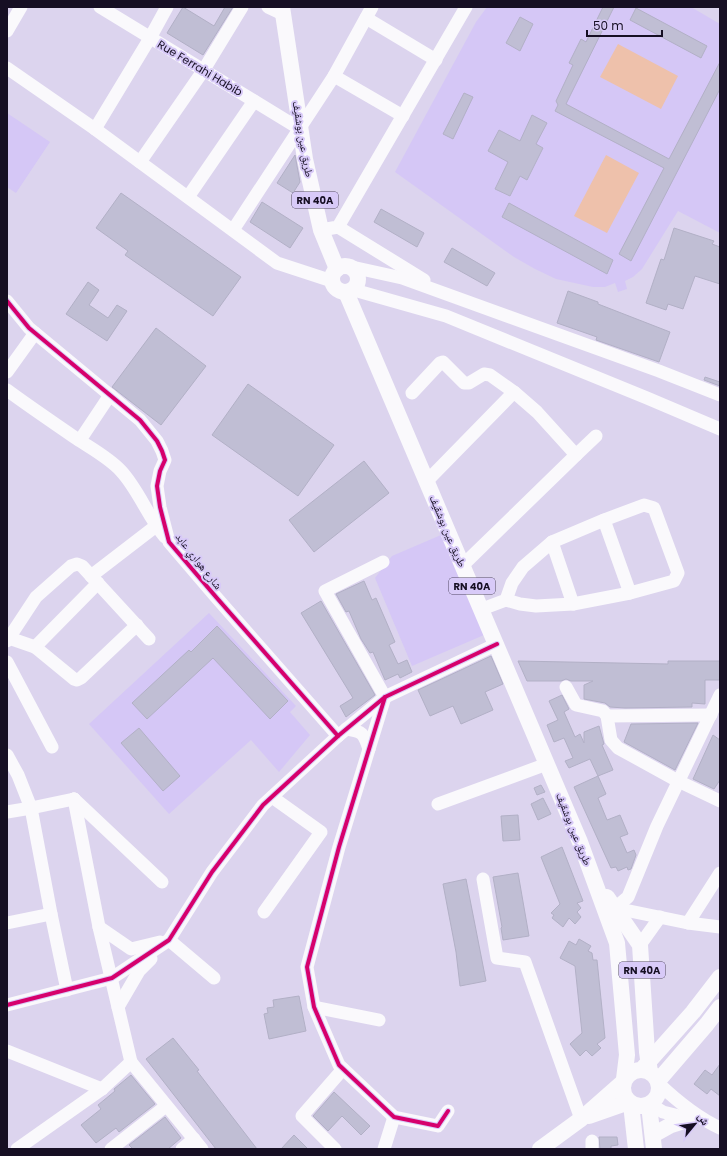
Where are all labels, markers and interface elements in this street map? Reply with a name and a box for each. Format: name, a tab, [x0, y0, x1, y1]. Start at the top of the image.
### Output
scale bar	[587, 12, 662, 38]
text: 50 m	[593, 17, 624, 34]
street label: Rue Ferrahi Habib	[154, 36, 246, 100]
street label: طريق عين بوشقيف	[288, 100, 318, 178]
road number: RN 40A	[292, 192, 338, 208]
street label: طريق عين بوشقيف	[426, 492, 470, 570]
street label: شارع هواري عابد	[171, 529, 226, 593]
road number: RN 40A	[449, 578, 495, 594]
street label: طريق عين بوشقيف	[552, 790, 596, 868]
road number: RN 40A	[619, 962, 665, 978]
north arrow	[675, 1104, 715, 1144]
text: ش	[694, 1110, 714, 1128]

